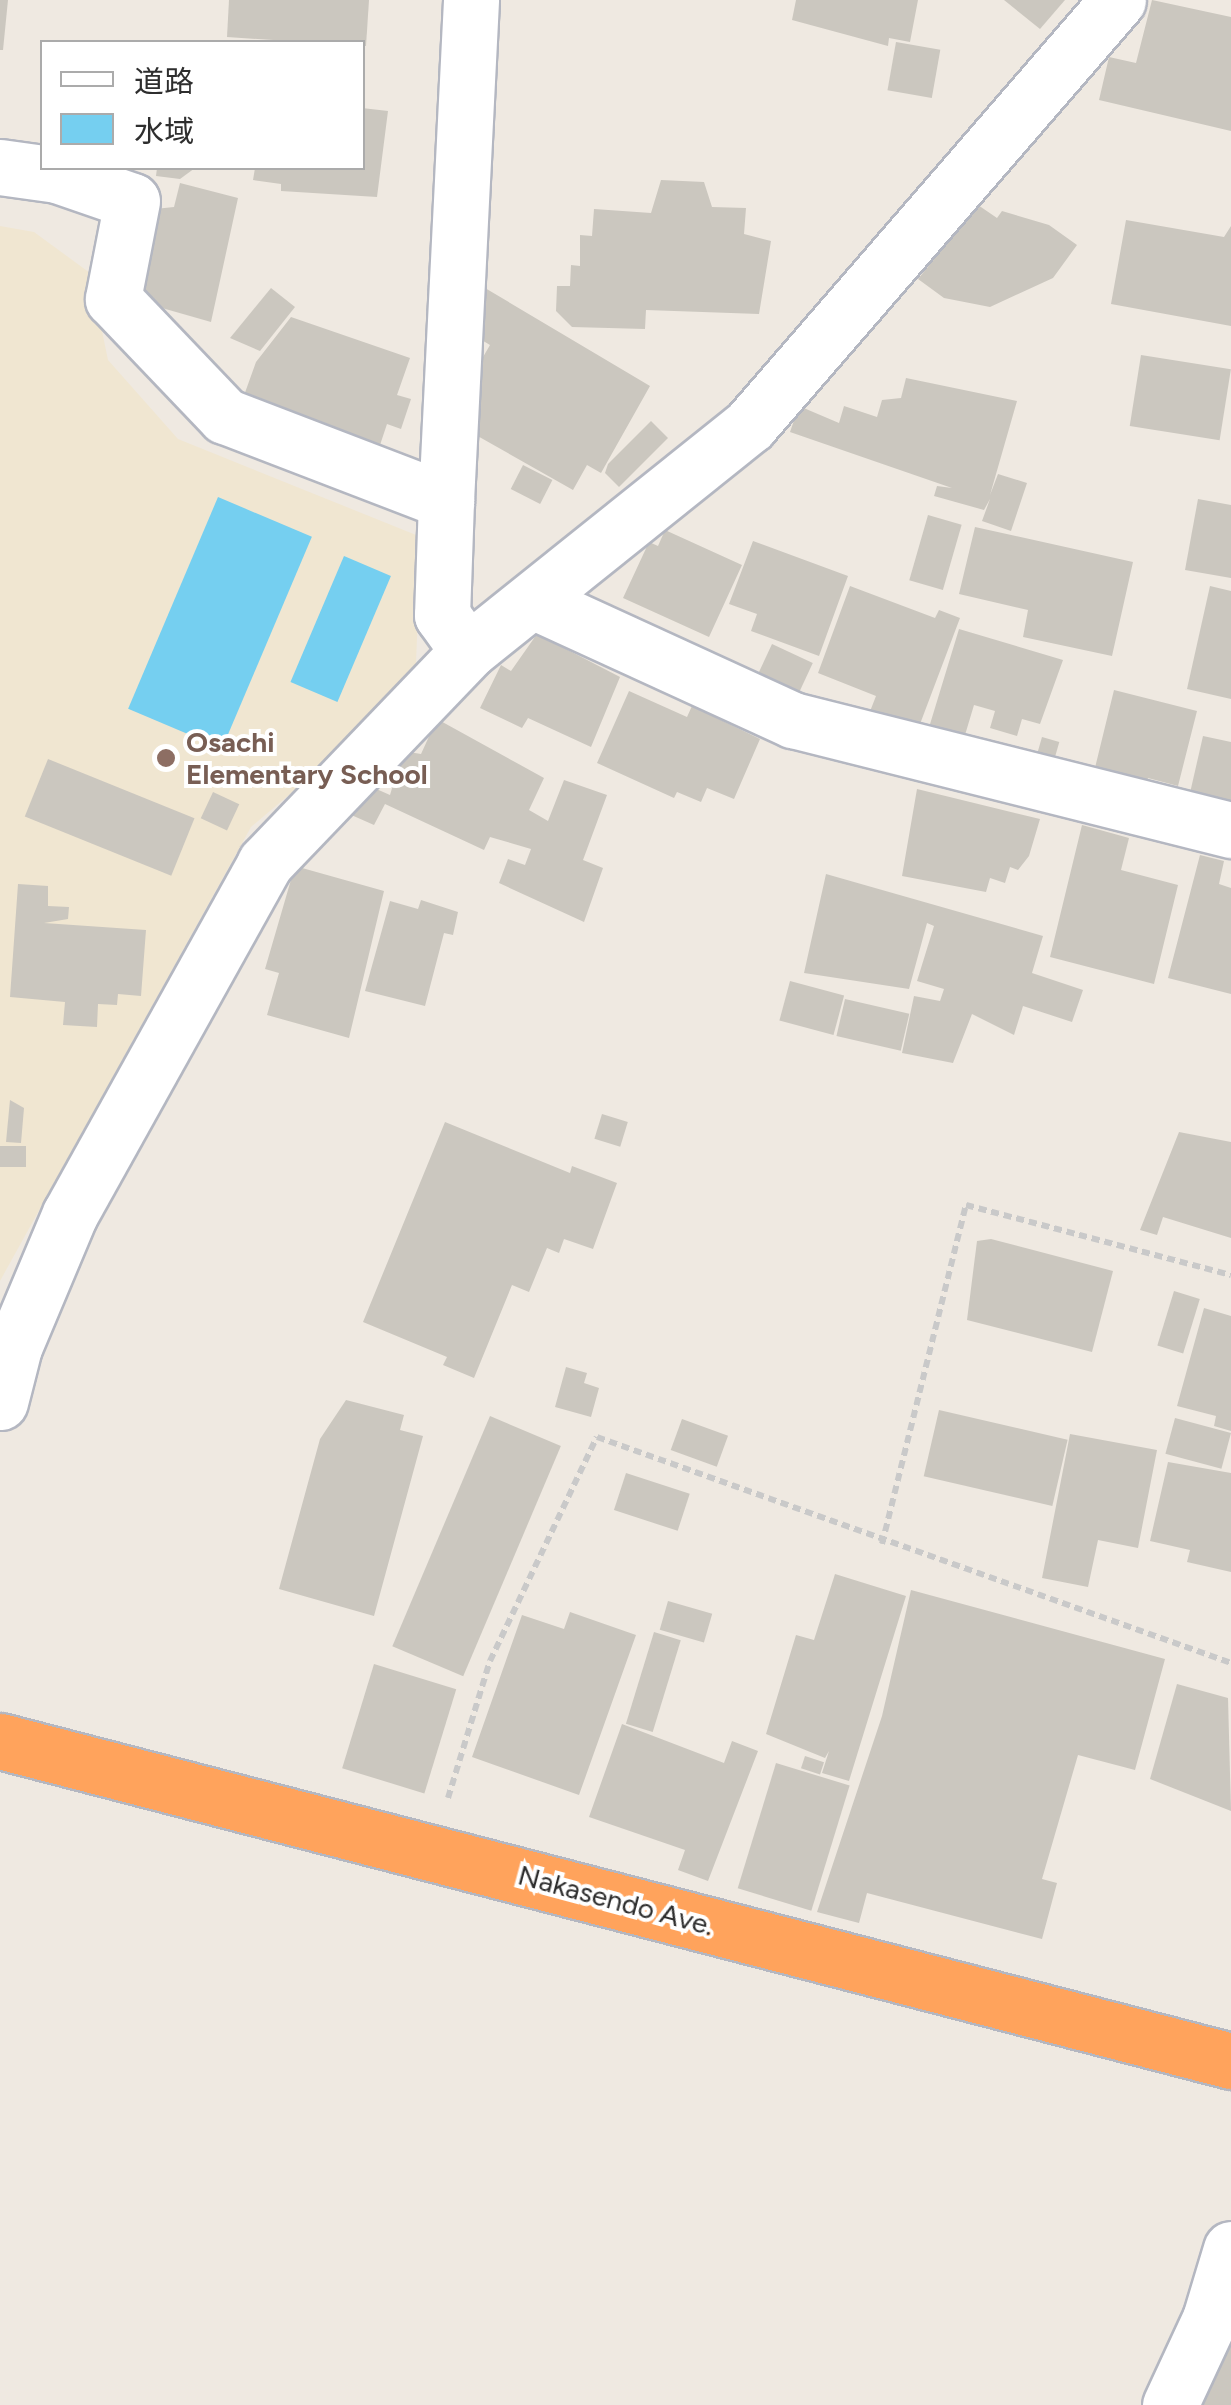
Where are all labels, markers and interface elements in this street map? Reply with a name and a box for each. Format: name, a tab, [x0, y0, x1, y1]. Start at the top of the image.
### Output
legend	[40, 40, 365, 170]
text: 道路	[134, 63, 194, 100]
text: 水域	[134, 113, 194, 150]
place label: Osachi Elementary School	[186, 725, 428, 791]
marker: Osachi Elementary School	[155, 747, 177, 769]
street label: Nakasendo Ave.	[515, 1858, 717, 1942]

